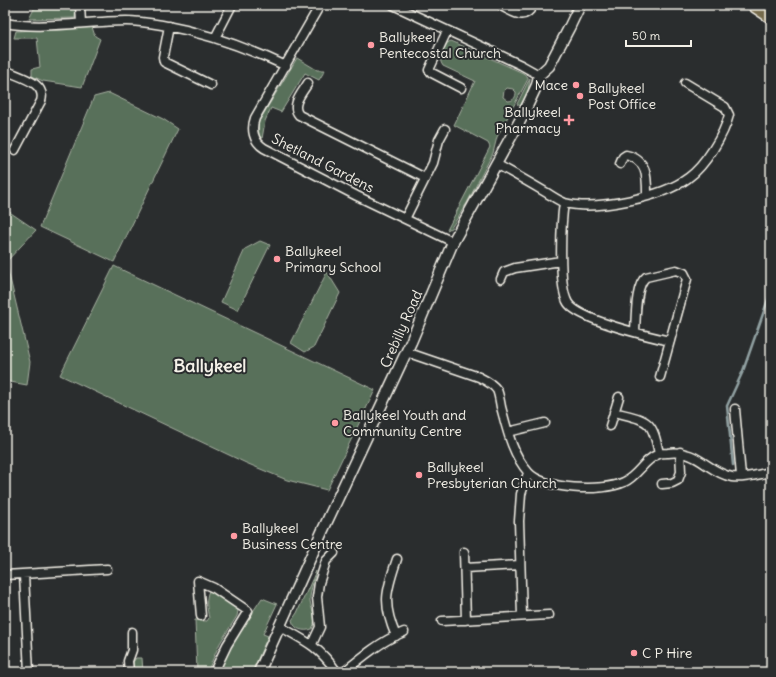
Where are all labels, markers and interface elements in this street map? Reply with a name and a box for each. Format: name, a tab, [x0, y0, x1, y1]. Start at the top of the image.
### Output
scale bar	[626, 22, 691, 48]
place label: Ballykeel Pentecostal Church	[379, 28, 501, 62]
text: 50 m	[632, 28, 661, 43]
marker: Ballykeel Pentecostal Church	[366, 40, 376, 50]
place label: Mace	[534, 76, 568, 94]
place label: Ballykeel Post Office	[588, 79, 656, 113]
marker: Mace	[571, 80, 581, 90]
marker: Ballykeel Post Office	[575, 91, 585, 101]
place label: Ballykeel Pharmacy	[496, 103, 561, 137]
marker: Ballykeel Pharmacy	[564, 115, 574, 125]
street label: Shetland Gardens	[269, 129, 377, 197]
place label: Ballykeel Primary School	[285, 242, 381, 276]
marker: Ballykeel Primary School	[272, 254, 282, 264]
street label: Crebilly Road	[376, 287, 426, 371]
district label: Ballykeel	[174, 354, 246, 377]
place label: Ballykeel Youth and Community Centre	[343, 406, 466, 440]
marker: Ballykeel Youth and Community Centre	[330, 418, 340, 428]
place label: Ballykeel Presbyterian Church	[427, 458, 557, 492]
marker: Ballykeel Presbyterian Church	[414, 470, 424, 480]
place label: Ballykeel Business Centre	[242, 519, 343, 553]
marker: Ballykeel Business Centre	[229, 531, 239, 541]
place label: C P Hire	[642, 644, 692, 662]
marker: C P Hire	[629, 648, 639, 658]

